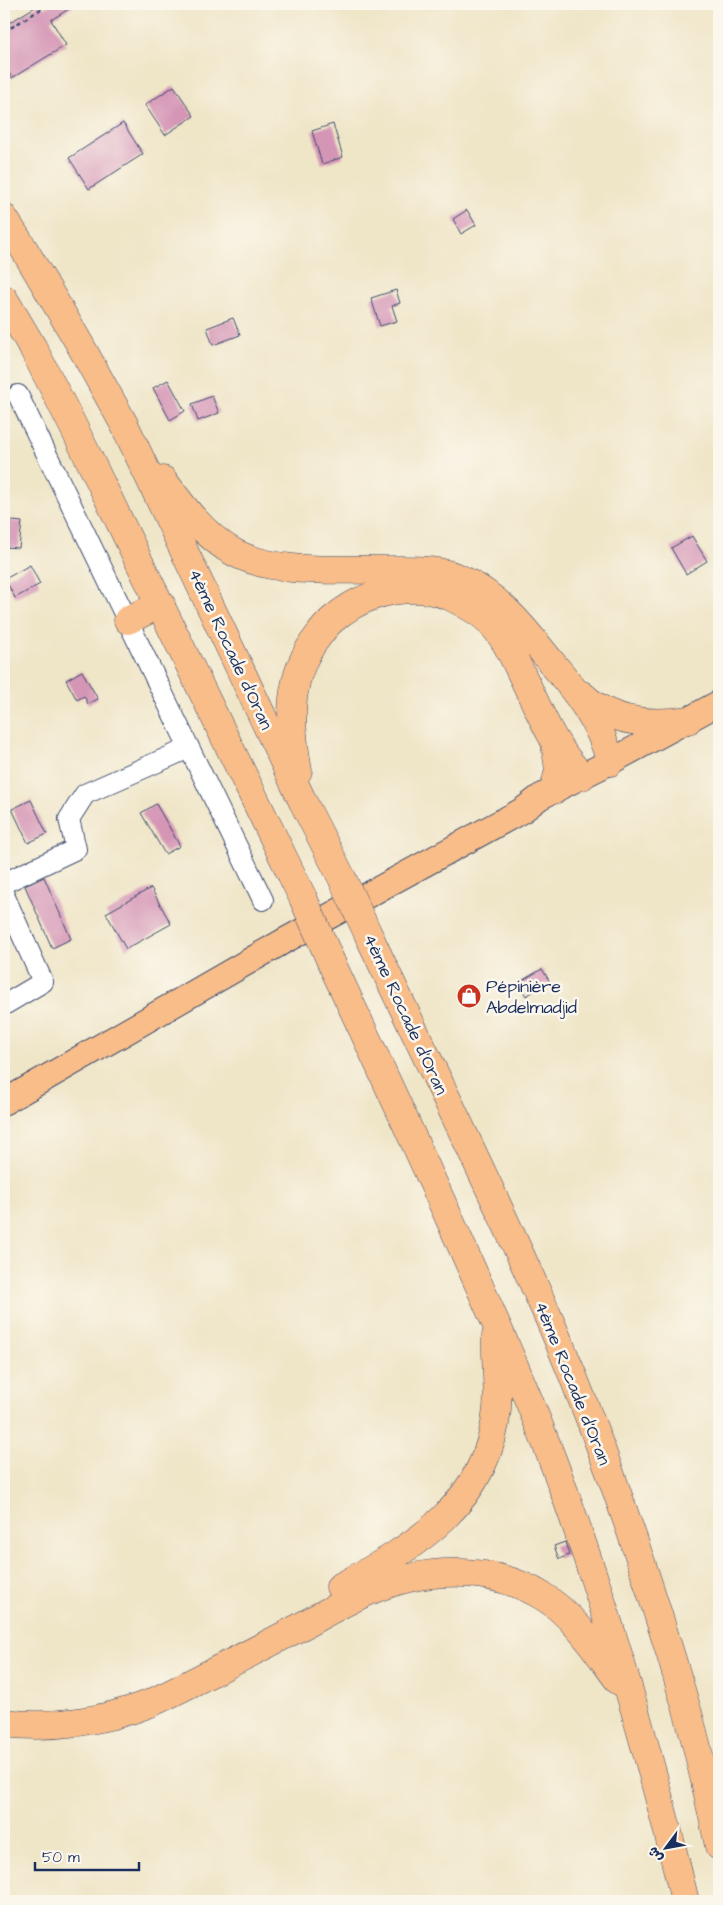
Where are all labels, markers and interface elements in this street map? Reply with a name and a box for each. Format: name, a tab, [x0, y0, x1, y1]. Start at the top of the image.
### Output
street label: 4ème Rocade d'Oran	[182, 565, 279, 734]
street label: 4ème Rocade d'Oran	[357, 930, 454, 1099]
place label: Pépinière Abdelmadjid	[486, 974, 577, 1020]
shop icon: Pépinière Abdelmadjid	[456, 983, 482, 1009]
street label: 4ème Rocade d'Oran	[528, 1297, 617, 1469]
north arrow	[640, 1822, 690, 1872]
scale bar	[35, 1840, 139, 1872]
text: ش	[643, 1843, 668, 1866]
text: 50 m	[42, 1847, 80, 1868]

